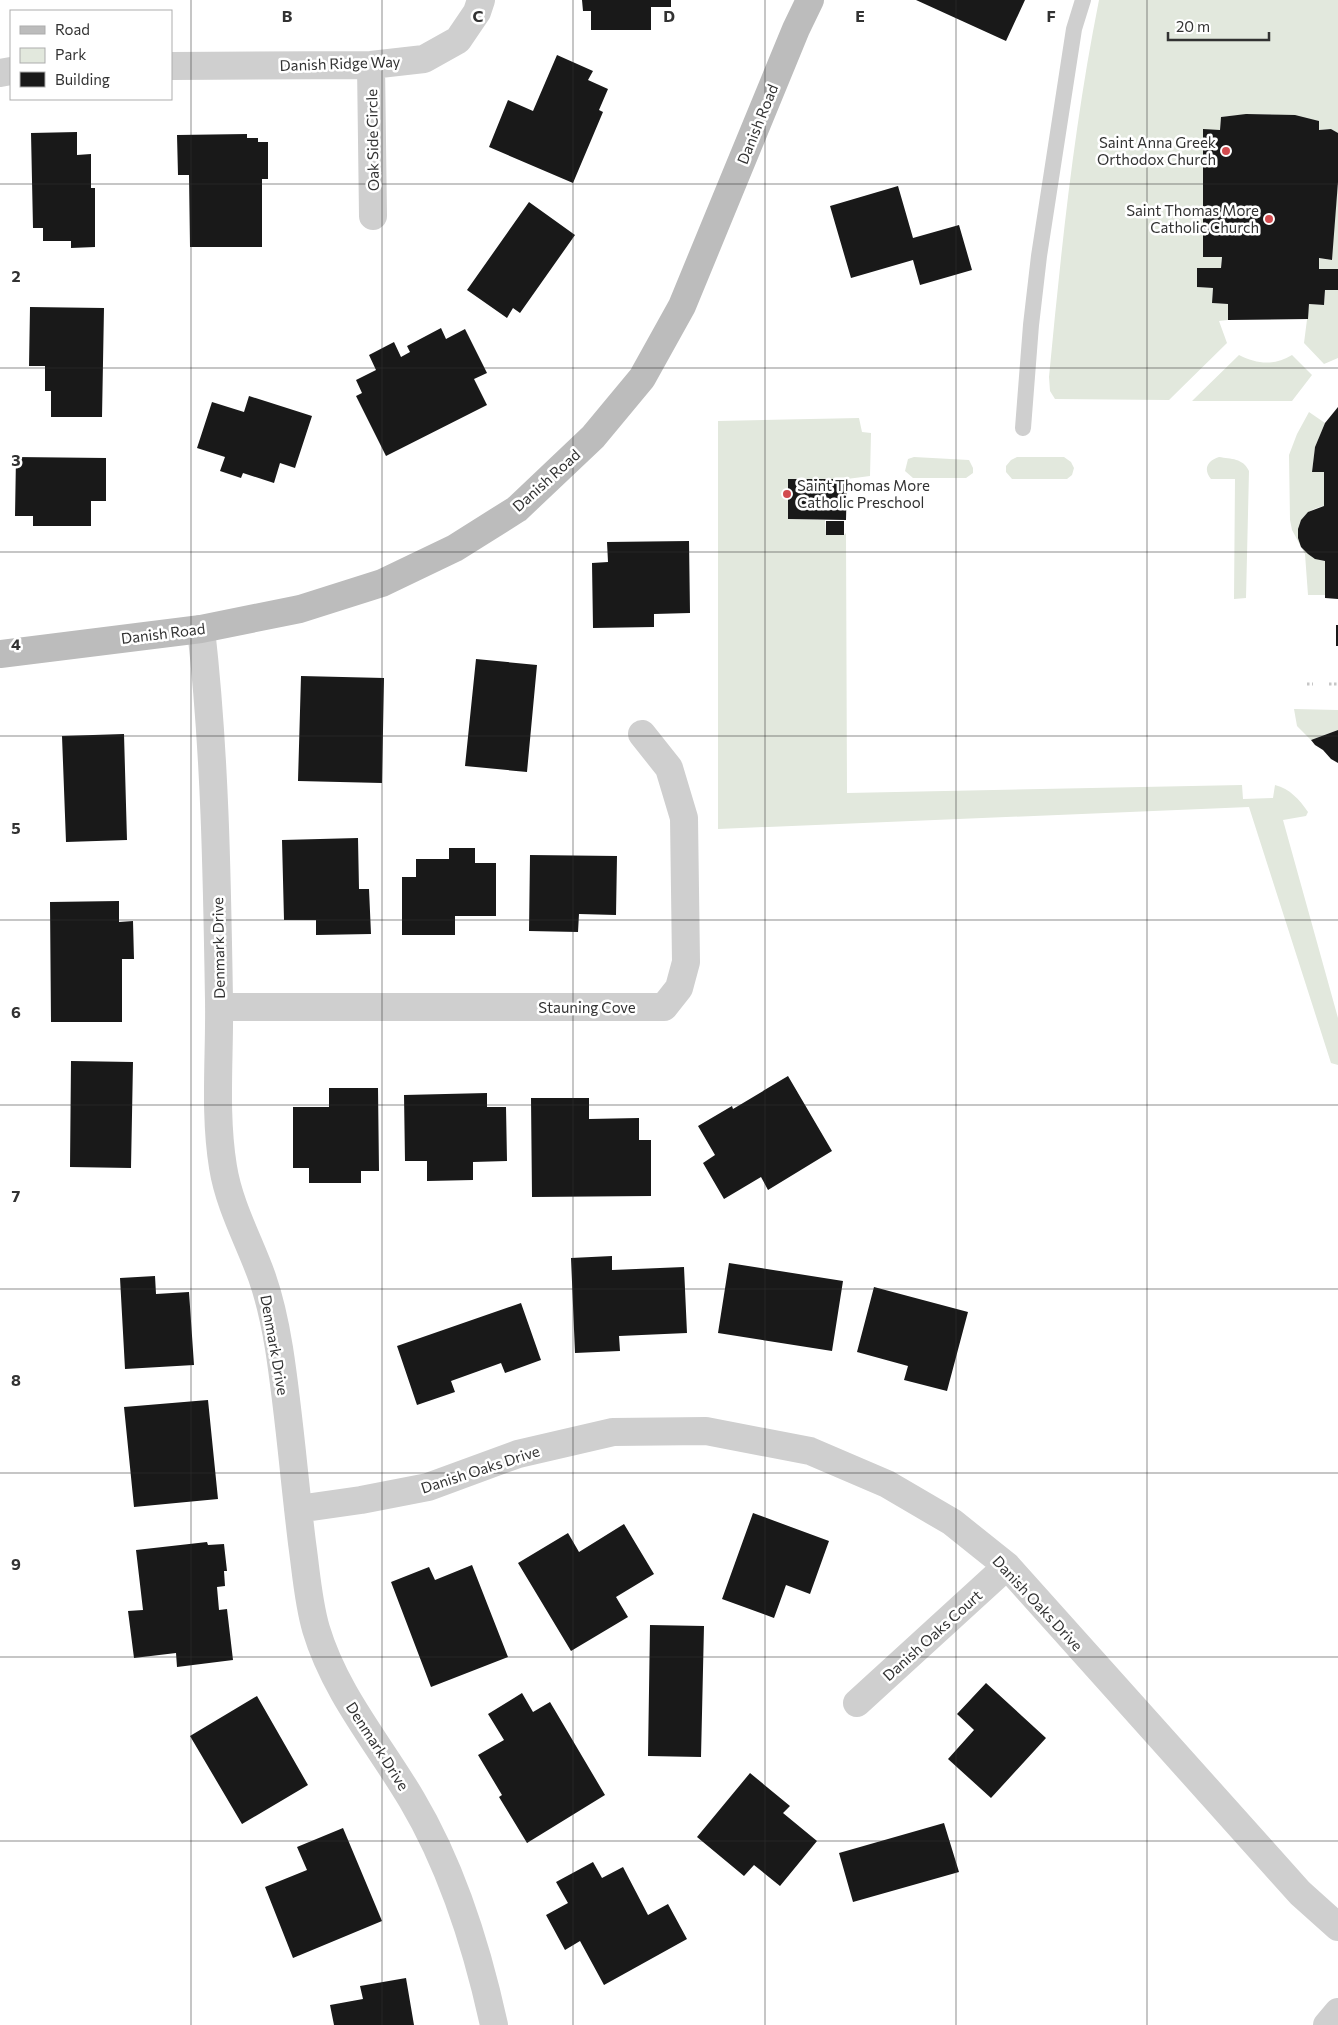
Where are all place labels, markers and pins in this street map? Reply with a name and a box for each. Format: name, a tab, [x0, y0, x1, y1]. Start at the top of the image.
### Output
place label: Saint Anna Greek Orthodox Church	[1097, 133, 1216, 168]
marker: Saint Anna Greek Orthodox Church	[1220, 145, 1232, 157]
place label: Saint Thomas More Catholic Church	[1126, 201, 1259, 236]
marker: Saint Thomas More Catholic Church	[1263, 213, 1275, 225]
place label: Saint Thomas More Catholic Preschool	[797, 476, 930, 511]
marker: Saint Thomas More Catholic Preschool	[781, 488, 793, 500]

